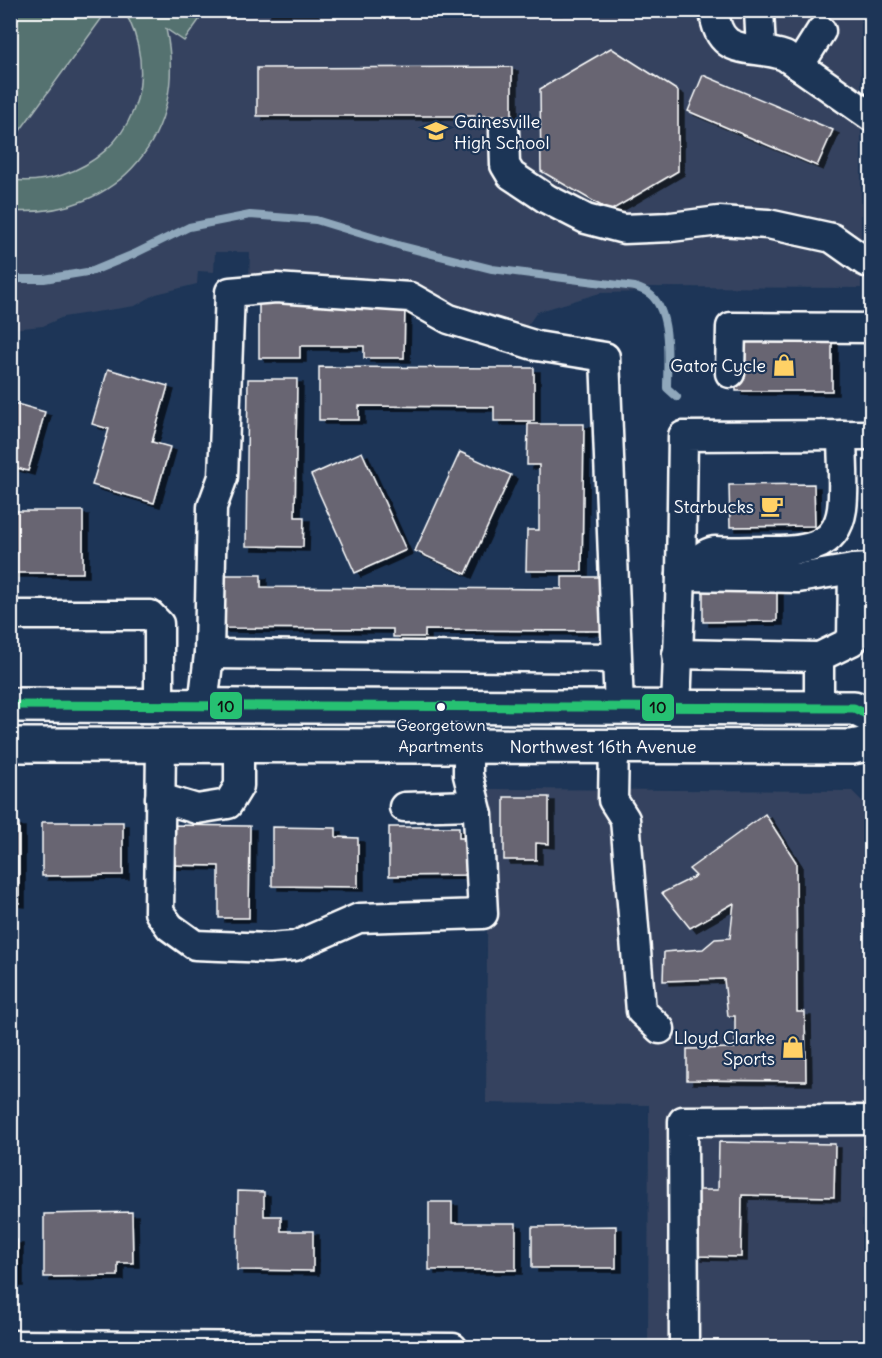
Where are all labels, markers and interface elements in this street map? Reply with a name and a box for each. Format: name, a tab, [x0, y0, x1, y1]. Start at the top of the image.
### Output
place label: Gainesville High School	[454, 110, 550, 154]
school or university icon: Gainesville High School	[423, 118, 449, 144]
shop icon: Gator Cycle	[771, 352, 797, 378]
place label: Gator Cycle	[670, 354, 766, 377]
cafe icon: Starbucks	[759, 493, 785, 519]
place label: Starbucks	[674, 495, 754, 518]
line badge: 10	[209, 691, 243, 720]
line badge: 10	[641, 693, 675, 722]
text: 10	[218, 696, 234, 716]
text: 10	[650, 697, 666, 717]
marker: Georgetown Apartments	[435, 701, 447, 713]
place label: Georgetown Apartments	[396, 715, 486, 756]
street label: Northwest 16th Avenue	[509, 735, 697, 758]
place label: Lloyd Clarke Sports	[674, 1026, 775, 1070]
shop icon: Lloyd Clarke Sports	[780, 1034, 806, 1060]

